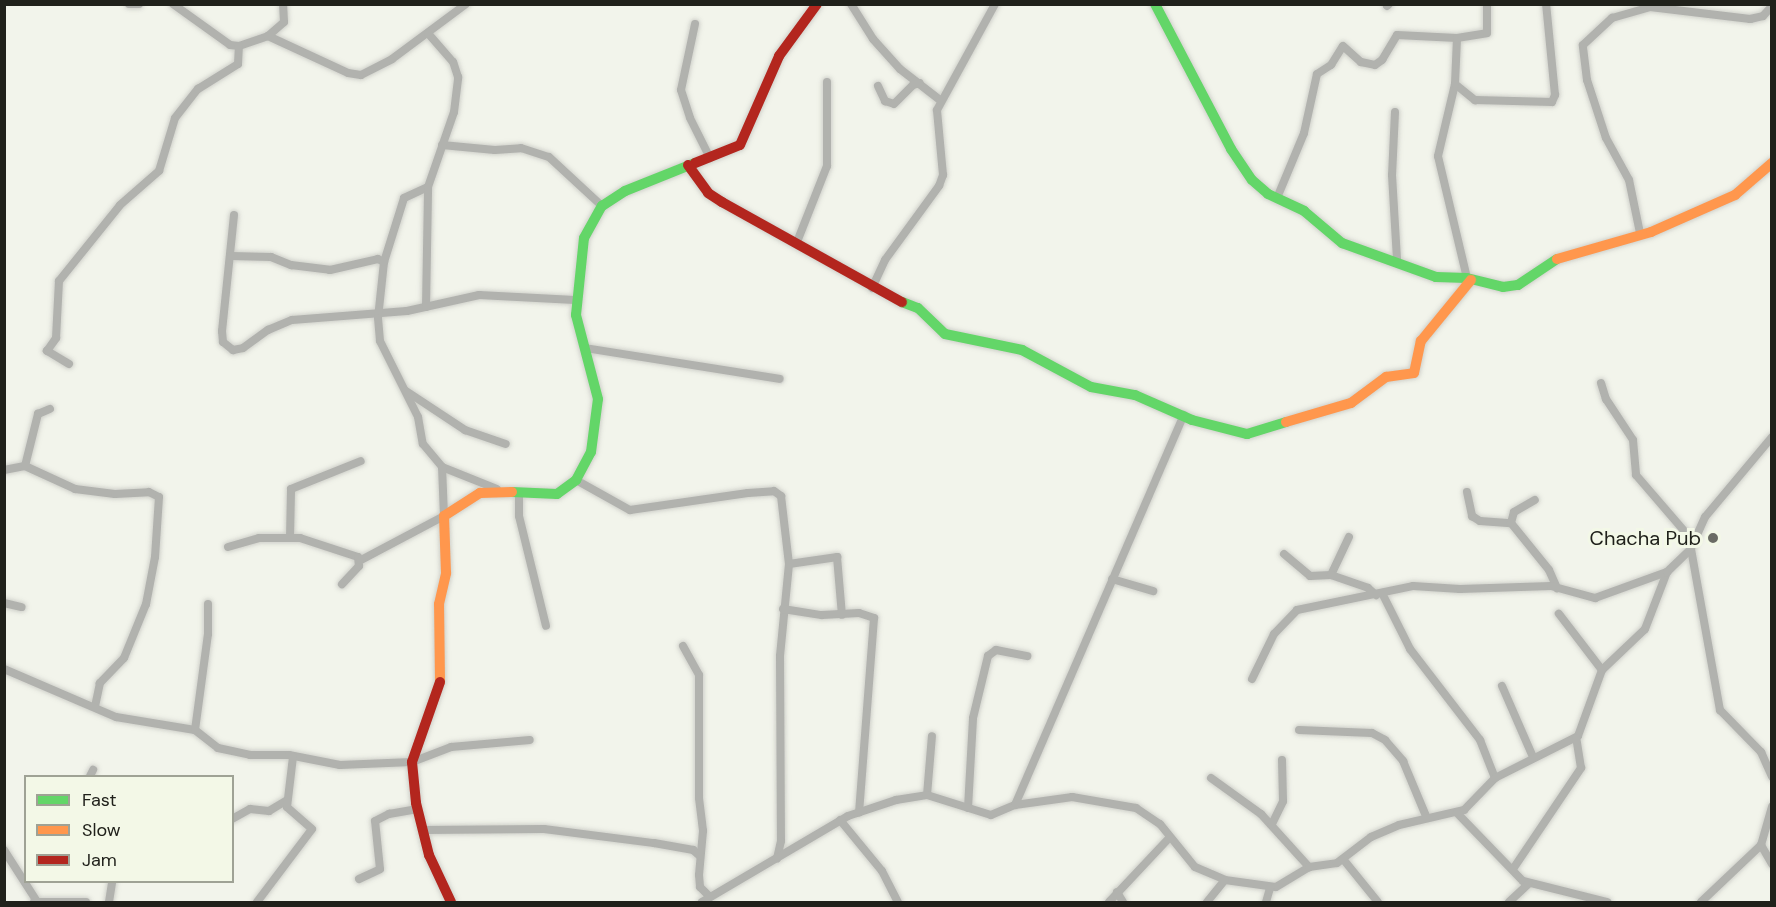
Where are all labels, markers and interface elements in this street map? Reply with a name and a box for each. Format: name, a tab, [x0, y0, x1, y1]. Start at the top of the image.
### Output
place label: Chacha Pub	[1590, 526, 1701, 550]
marker: Chacha Pub	[1706, 531, 1720, 545]
legend	[24, 775, 234, 883]
text: Fast	[82, 788, 117, 812]
text: Slow	[82, 818, 121, 842]
text: Jam	[82, 848, 117, 872]

